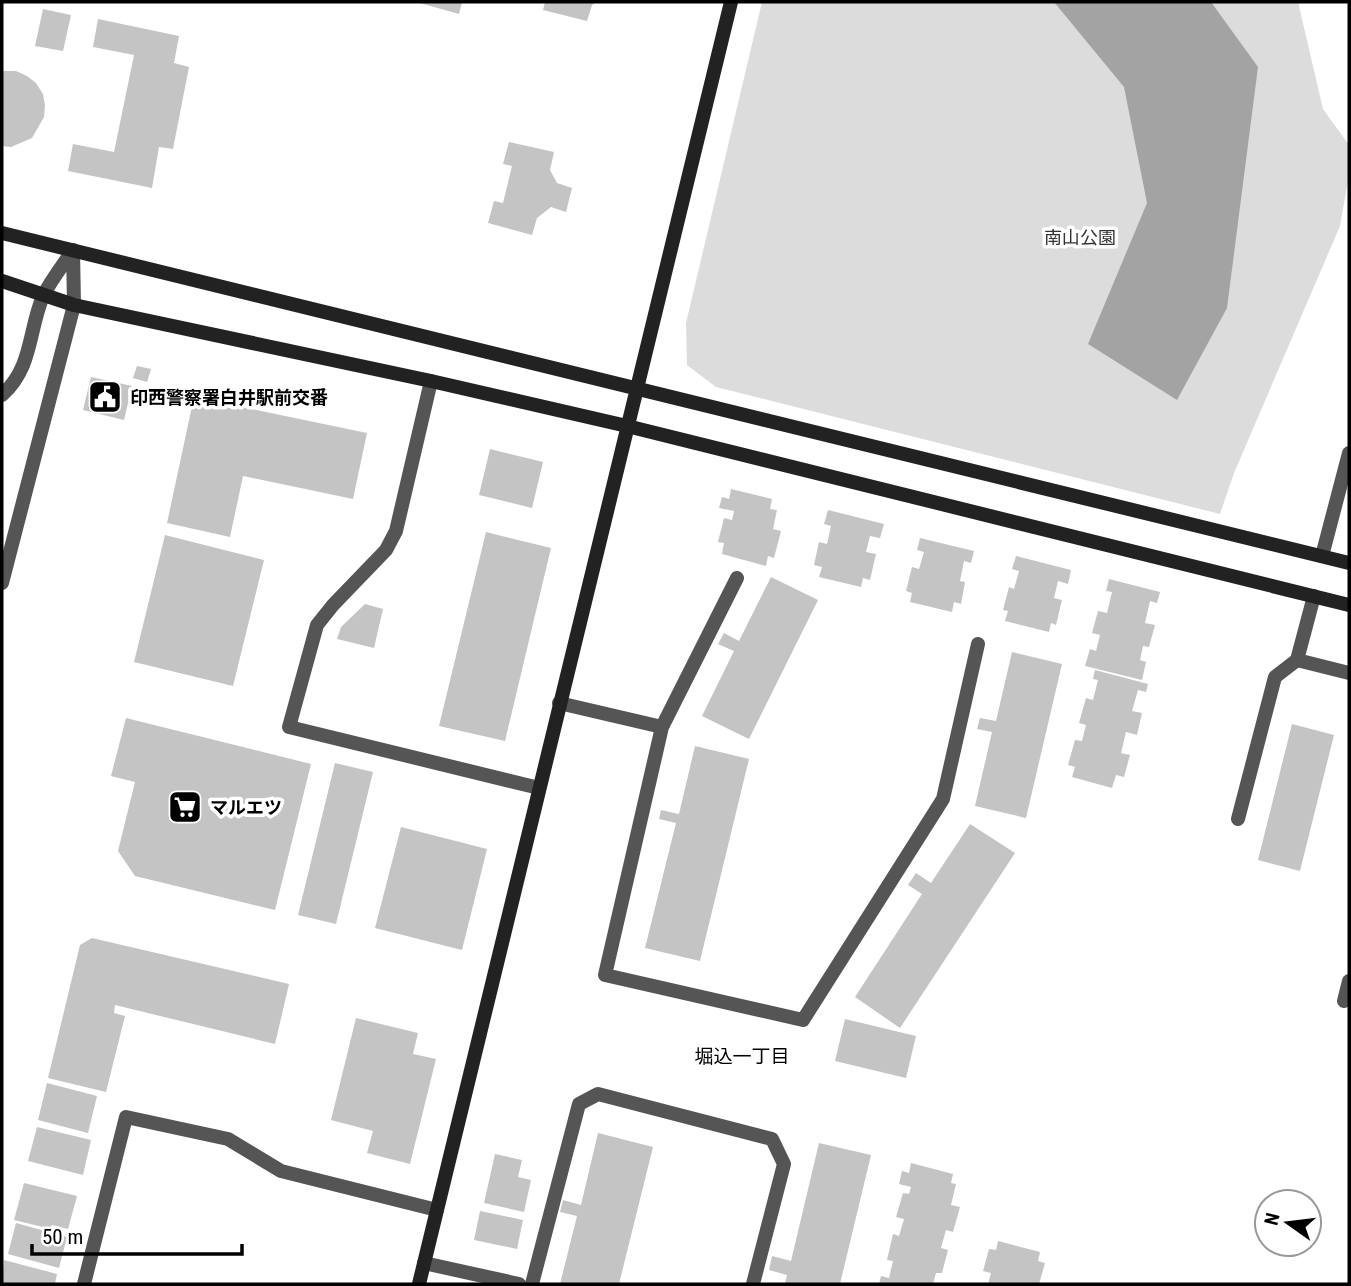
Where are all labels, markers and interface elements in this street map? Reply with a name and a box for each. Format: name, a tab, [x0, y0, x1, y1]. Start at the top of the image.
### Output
park label: 南山公園	[1044, 227, 1116, 248]
public building icon: 印西警察署白井駅前交番	[86, 378, 124, 416]
place label: 印西警察署白井駅前交番	[130, 387, 328, 408]
supermarket icon: マルエツ	[166, 788, 204, 826]
place label: マルエツ	[210, 797, 282, 818]
district label: 堀込一丁目	[694, 1045, 790, 1068]
north arrow	[1253, 1188, 1323, 1258]
text: N	[1259, 1211, 1285, 1227]
scale bar	[32, 1212, 242, 1256]
text: 50 m	[42, 1225, 83, 1249]

